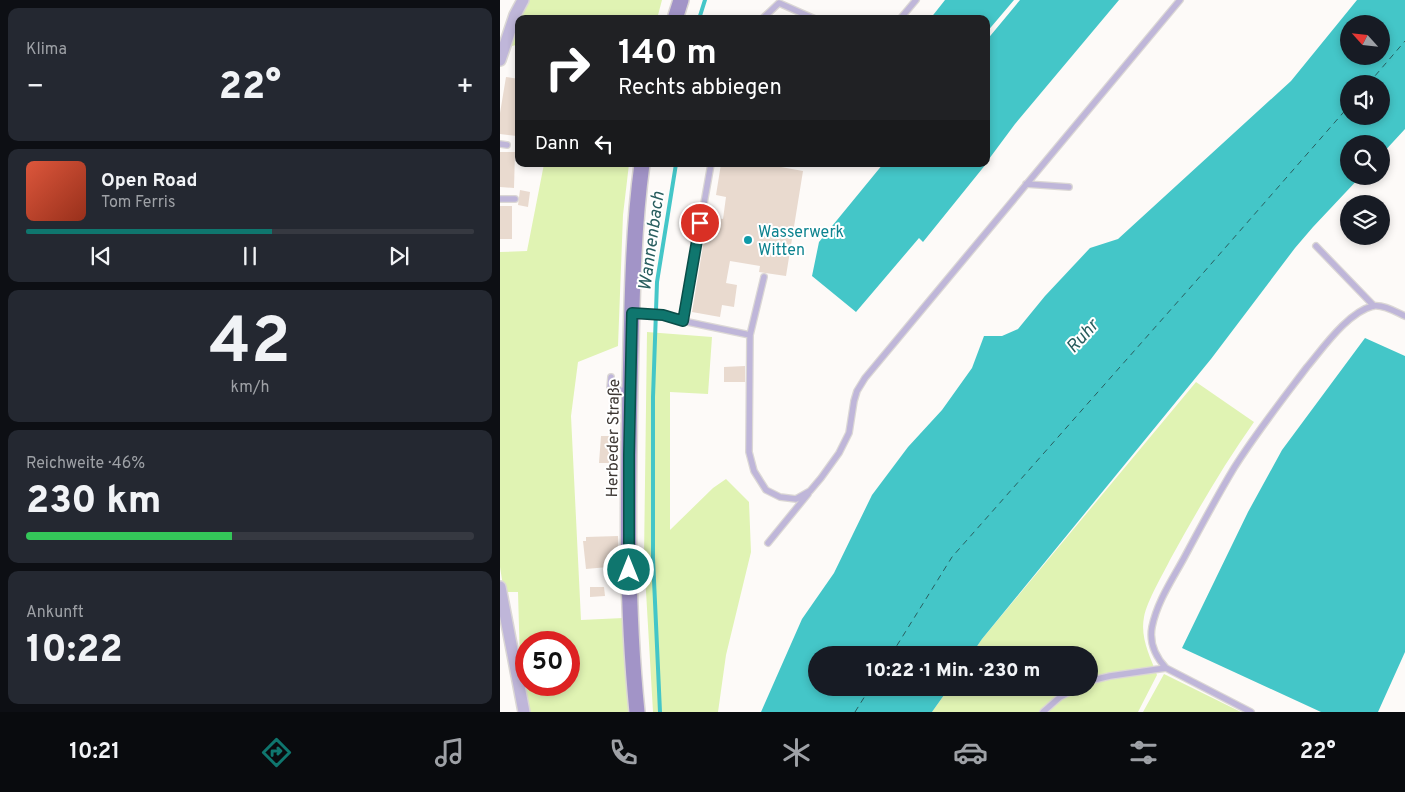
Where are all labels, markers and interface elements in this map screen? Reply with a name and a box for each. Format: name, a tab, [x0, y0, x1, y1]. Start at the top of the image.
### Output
north arrow	[1340, 15, 1390, 65]
map controls	[1340, 15, 1390, 245]
text: 140 m	[618, 32, 717, 76]
icon: right	[535, 35, 600, 100]
text: Klima	[26, 40, 67, 60]
text: 22°	[219, 64, 281, 113]
text: −	[26, 70, 44, 106]
text: +	[456, 70, 474, 106]
text: Rechts abbiegen	[618, 75, 782, 102]
button: sound	[1340, 75, 1390, 125]
icon: left	[590, 130, 618, 158]
text: Dann	[535, 132, 580, 156]
button: search	[1340, 135, 1390, 185]
text: Open Road	[101, 169, 197, 193]
water label: Wannenbach	[634, 190, 671, 292]
text: Tom Ferris	[101, 193, 175, 213]
button: layers	[1340, 195, 1390, 245]
pin	[679, 202, 721, 244]
icon: arrive	[686, 209, 714, 237]
place label: Wasserwerk Witten	[758, 223, 844, 261]
marker: Wasserwerk Witten	[742, 234, 754, 246]
icon: previous	[87, 242, 115, 270]
icon: pause	[236, 242, 264, 270]
icon: next	[385, 242, 413, 270]
text: 42	[209, 304, 291, 386]
water label: Ruhr	[1062, 314, 1106, 359]
text: km/h	[231, 378, 269, 398]
street label: Herbeder Straße	[603, 379, 625, 498]
text: Reichweite · 46%	[26, 454, 145, 474]
text: 230 km	[26, 478, 161, 527]
position arrow	[602, 543, 654, 595]
text: Ankunft	[26, 603, 84, 623]
text: 10:22	[26, 627, 123, 676]
speed limit sign: 50	[515, 631, 580, 696]
text: 10:22 · 1 Min. · 230 m	[866, 659, 1040, 683]
icon: directions	[259, 735, 294, 770]
icon: music	[432, 735, 467, 770]
icon: phone	[606, 735, 641, 770]
icon: climate	[779, 735, 814, 770]
icon: car	[953, 735, 988, 770]
icon: filters	[1126, 735, 1161, 770]
text: 10:21	[69, 739, 120, 766]
text: 22°	[1300, 739, 1336, 766]

